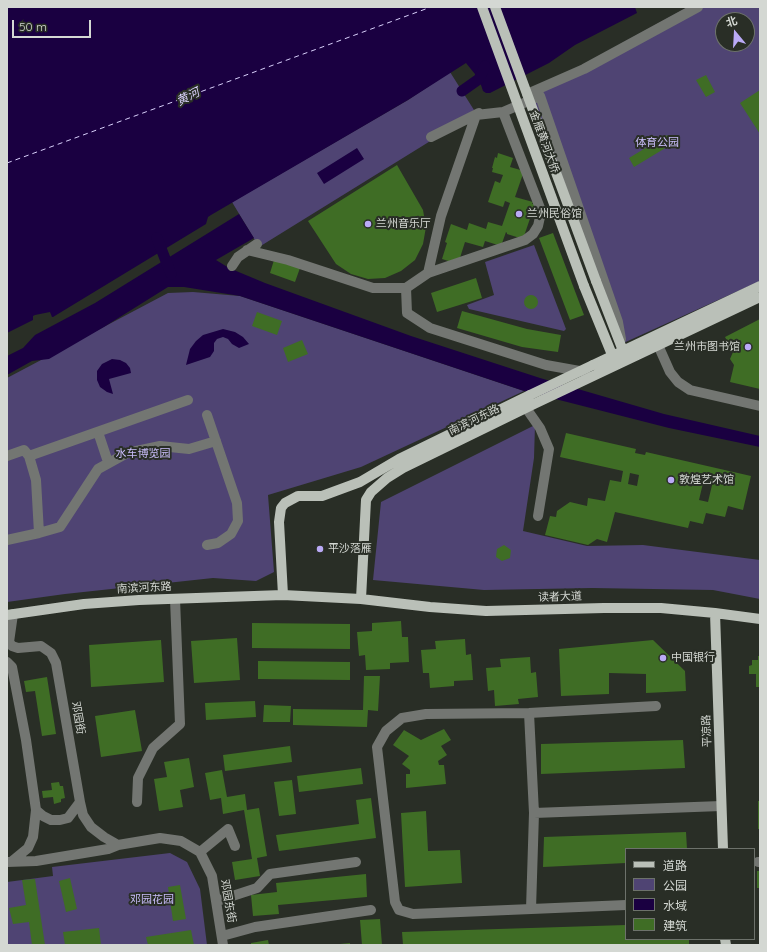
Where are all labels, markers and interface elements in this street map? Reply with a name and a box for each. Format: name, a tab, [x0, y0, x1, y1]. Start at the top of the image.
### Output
scale bar	[14, 12, 93, 38]
north arrow	[715, 12, 755, 52]
text: 北	[724, 13, 739, 30]
text: 50 m	[19, 19, 47, 34]
water label: 黄河	[174, 85, 202, 109]
street label: 金雁黄河大侨	[527, 109, 561, 175]
park label: 体育公园	[635, 136, 679, 150]
place label: 兰州民俗馆	[527, 207, 582, 221]
marker: 兰州民俗馆	[514, 209, 524, 219]
place label: 兰州音乐厅	[376, 217, 431, 231]
marker: 兰州音乐厅	[363, 219, 373, 229]
place label: 兰州市图书馆	[674, 340, 740, 354]
marker: 兰州市图书馆	[743, 342, 753, 352]
street label: 南滨河东路	[446, 402, 502, 438]
park label: 水车博览园	[116, 447, 170, 461]
place label: 敦煌艺术馆	[679, 473, 734, 487]
marker: 敦煌艺术馆	[666, 475, 676, 485]
place label: 平沙落雁	[328, 542, 372, 556]
marker: 平沙落雁	[315, 544, 325, 554]
street label: 南滨河东路	[116, 580, 172, 596]
street label: 读者大道	[538, 590, 582, 604]
place label: 中国银行	[671, 651, 715, 665]
marker: 中国银行	[658, 653, 668, 663]
street label: 邓园街	[69, 701, 87, 735]
street label: 平凉路	[700, 714, 714, 748]
legend	[625, 848, 755, 940]
text: 道路	[663, 858, 687, 873]
street label: 邓园东街	[218, 878, 238, 924]
text: 公园	[663, 878, 687, 893]
park label: 邓园花园	[130, 893, 174, 907]
text: 水域	[663, 898, 687, 913]
text: 建筑	[663, 918, 687, 933]

